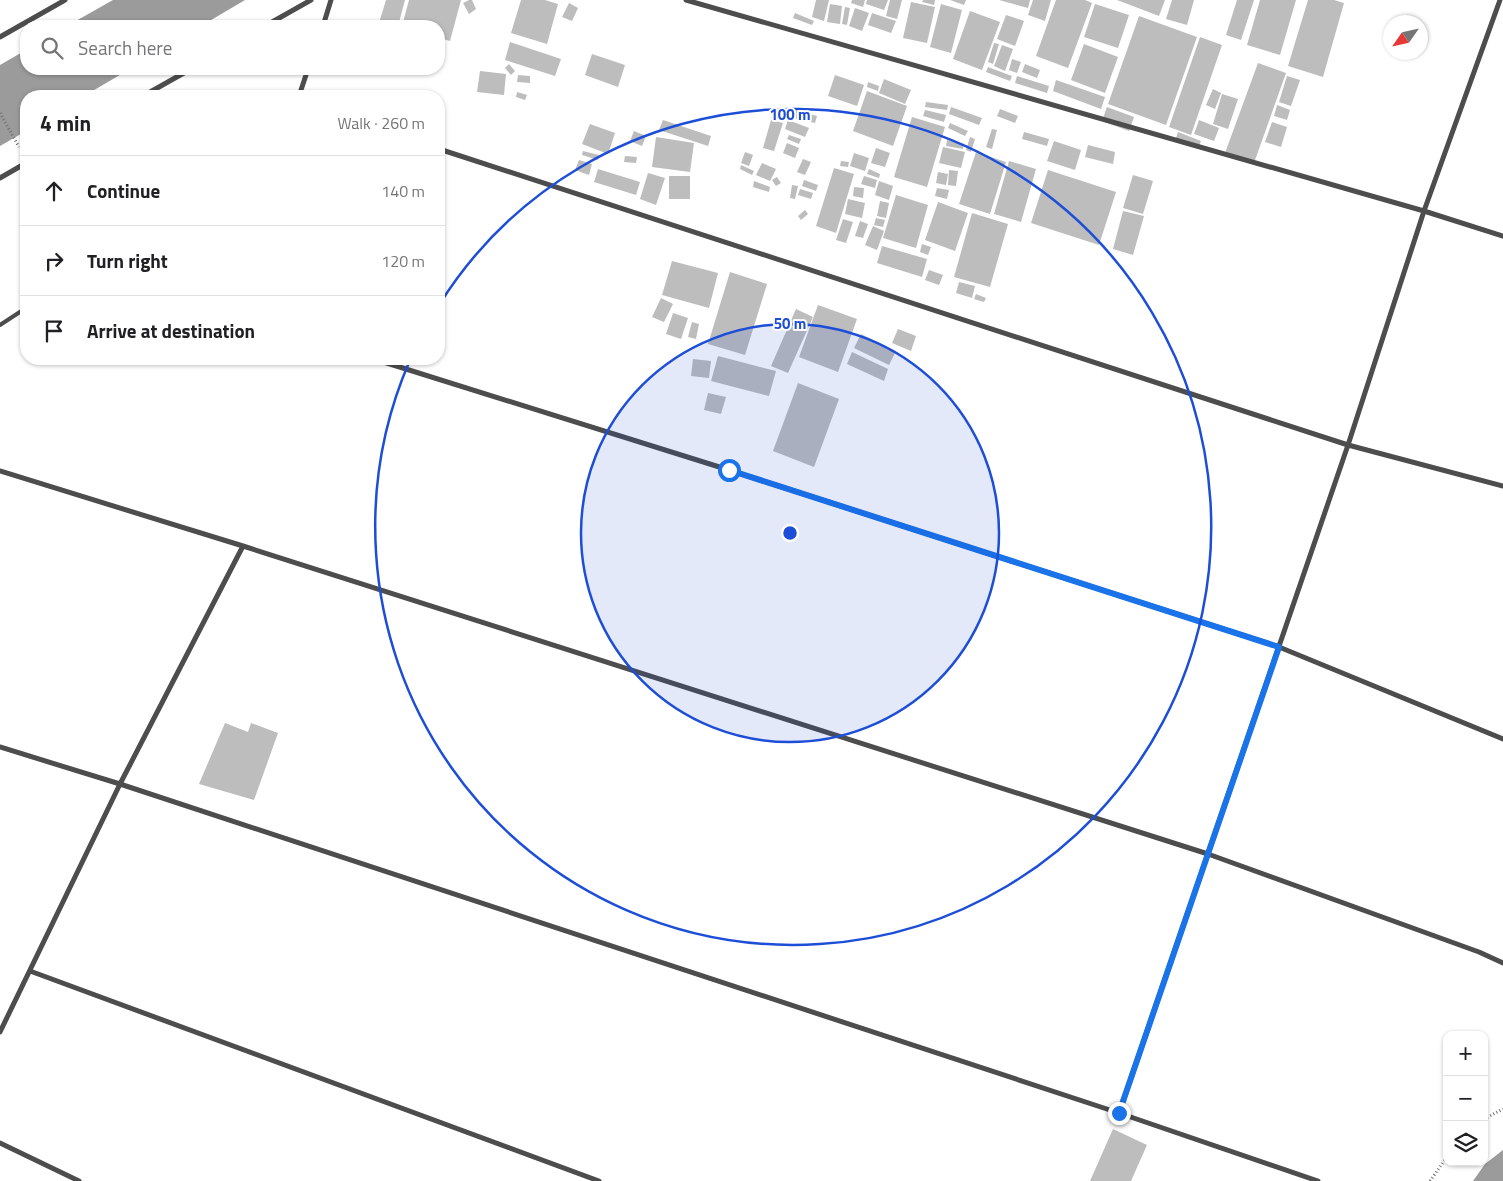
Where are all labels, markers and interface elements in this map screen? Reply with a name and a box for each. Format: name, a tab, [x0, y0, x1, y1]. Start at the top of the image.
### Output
north arrow	[1383, 15, 1428, 60]
search box	[20, 20, 445, 75]
text: Search here	[78, 33, 172, 62]
icon: search	[38, 34, 66, 62]
text: 100 m	[769, 103, 811, 126]
text: 4 min	[40, 107, 91, 139]
text: Walk · 260 m	[337, 111, 425, 135]
text: Continue	[87, 176, 160, 205]
icon: ahead	[40, 177, 68, 205]
text: 140 m	[381, 179, 425, 203]
text: Turn right	[87, 246, 168, 275]
icon: right	[40, 247, 68, 275]
text: 120 m	[381, 249, 425, 273]
text: 50 m	[774, 312, 806, 335]
text: Arrive at destination	[87, 316, 255, 345]
icon: arrive	[40, 317, 68, 345]
route start	[718, 459, 741, 482]
centre of rings	[781, 524, 799, 542]
map controls	[1443, 1031, 1488, 1166]
button: +	[1443, 1031, 1488, 1076]
button: −	[1443, 1076, 1488, 1121]
route end	[1108, 1102, 1131, 1125]
button: layers	[1443, 1121, 1488, 1166]

